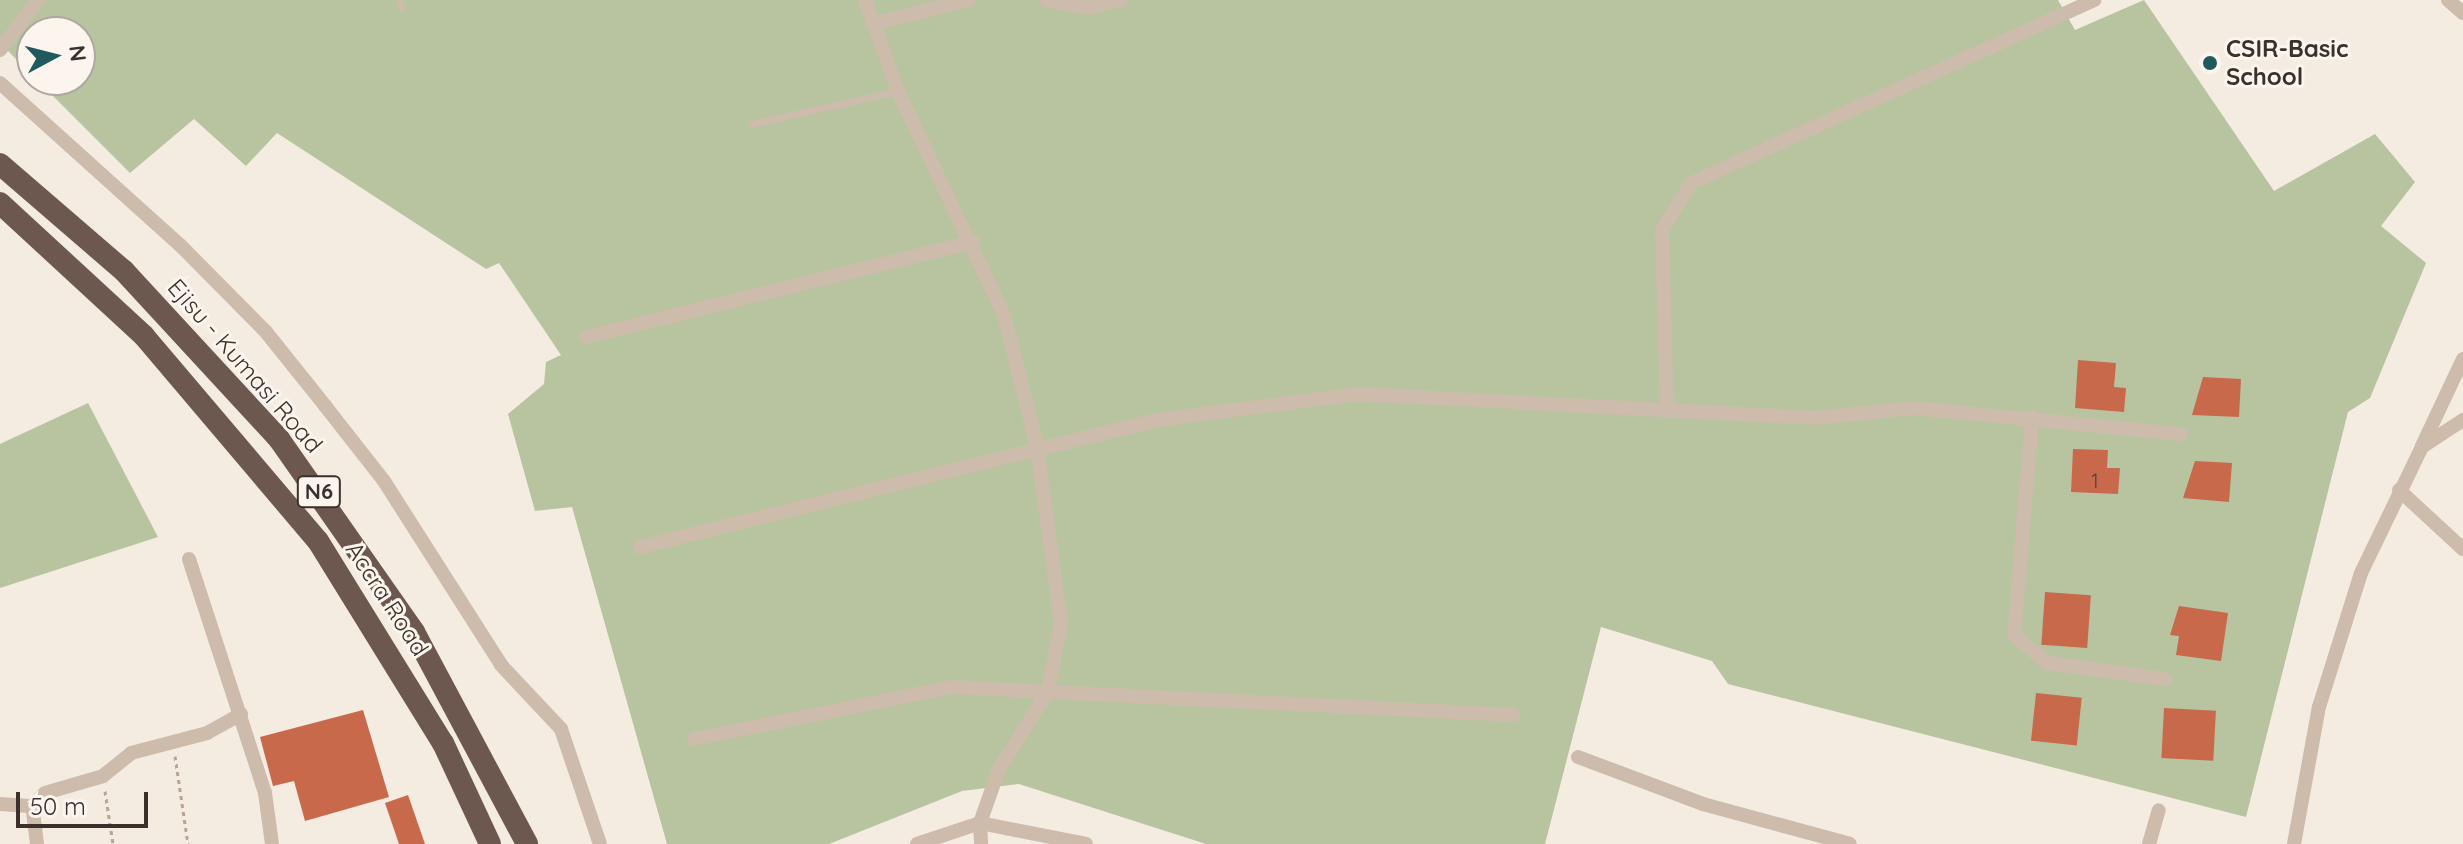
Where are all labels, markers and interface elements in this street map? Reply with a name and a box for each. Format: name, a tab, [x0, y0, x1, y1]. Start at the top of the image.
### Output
north arrow	[16, 16, 96, 96]
place label: CSIR-Basic School	[2226, 35, 2348, 91]
text: N	[63, 44, 93, 63]
marker: CSIR-Basic School	[2201, 54, 2219, 72]
street label: Ejisu - Kumasi Road	[162, 273, 328, 459]
house number: 1	[2091, 468, 2099, 492]
road number: N6	[295, 474, 343, 510]
street label: Accra Road	[340, 537, 434, 661]
scale bar	[20, 776, 152, 826]
text: 50 m	[30, 791, 86, 821]

